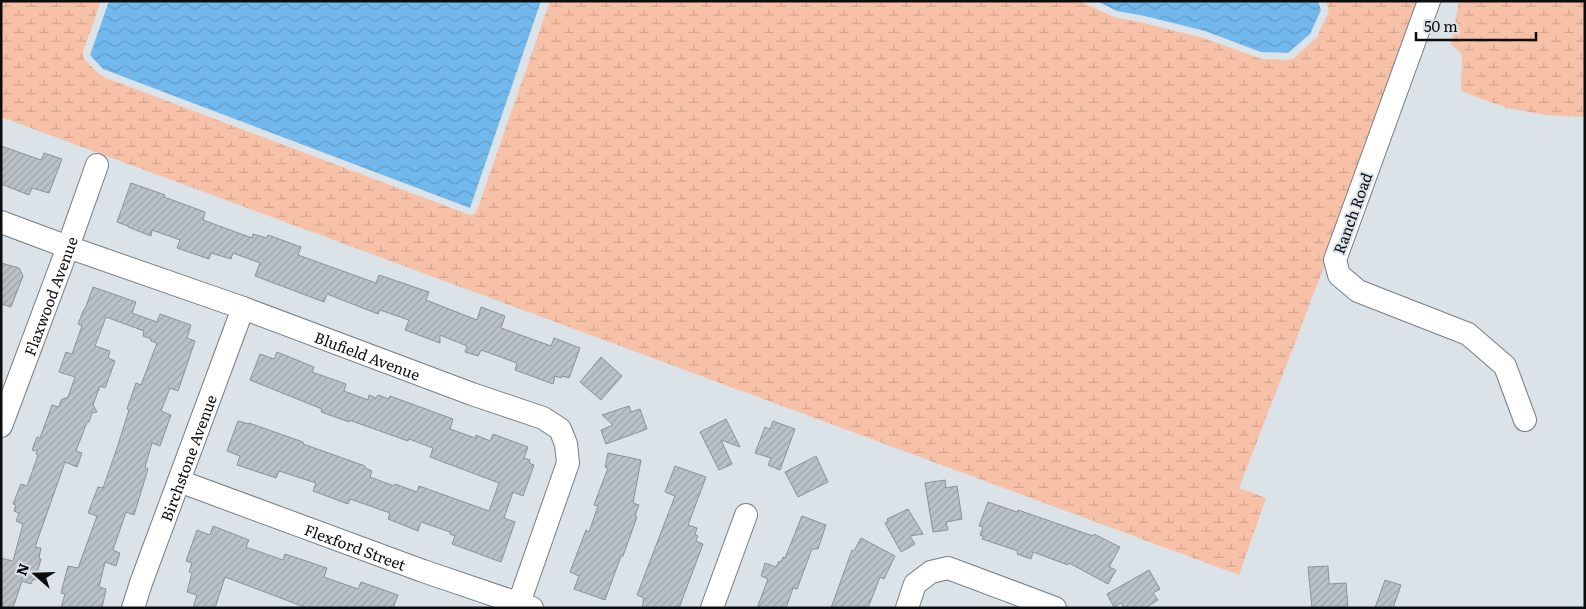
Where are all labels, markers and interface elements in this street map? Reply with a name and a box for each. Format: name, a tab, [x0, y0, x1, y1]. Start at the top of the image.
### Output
scale bar	[1416, 10, 1536, 42]
text: 50 m	[1424, 14, 1458, 37]
street label: Ranch Road	[1327, 169, 1377, 257]
street label: Flaxwood Avenue	[17, 233, 82, 359]
street label: Blufield Avenue	[312, 324, 424, 385]
street label: Birchstone Avenue	[153, 391, 222, 524]
street label: Flexford Street	[301, 517, 409, 575]
north arrow	[10, 549, 60, 599]
text: N	[10, 560, 33, 578]

